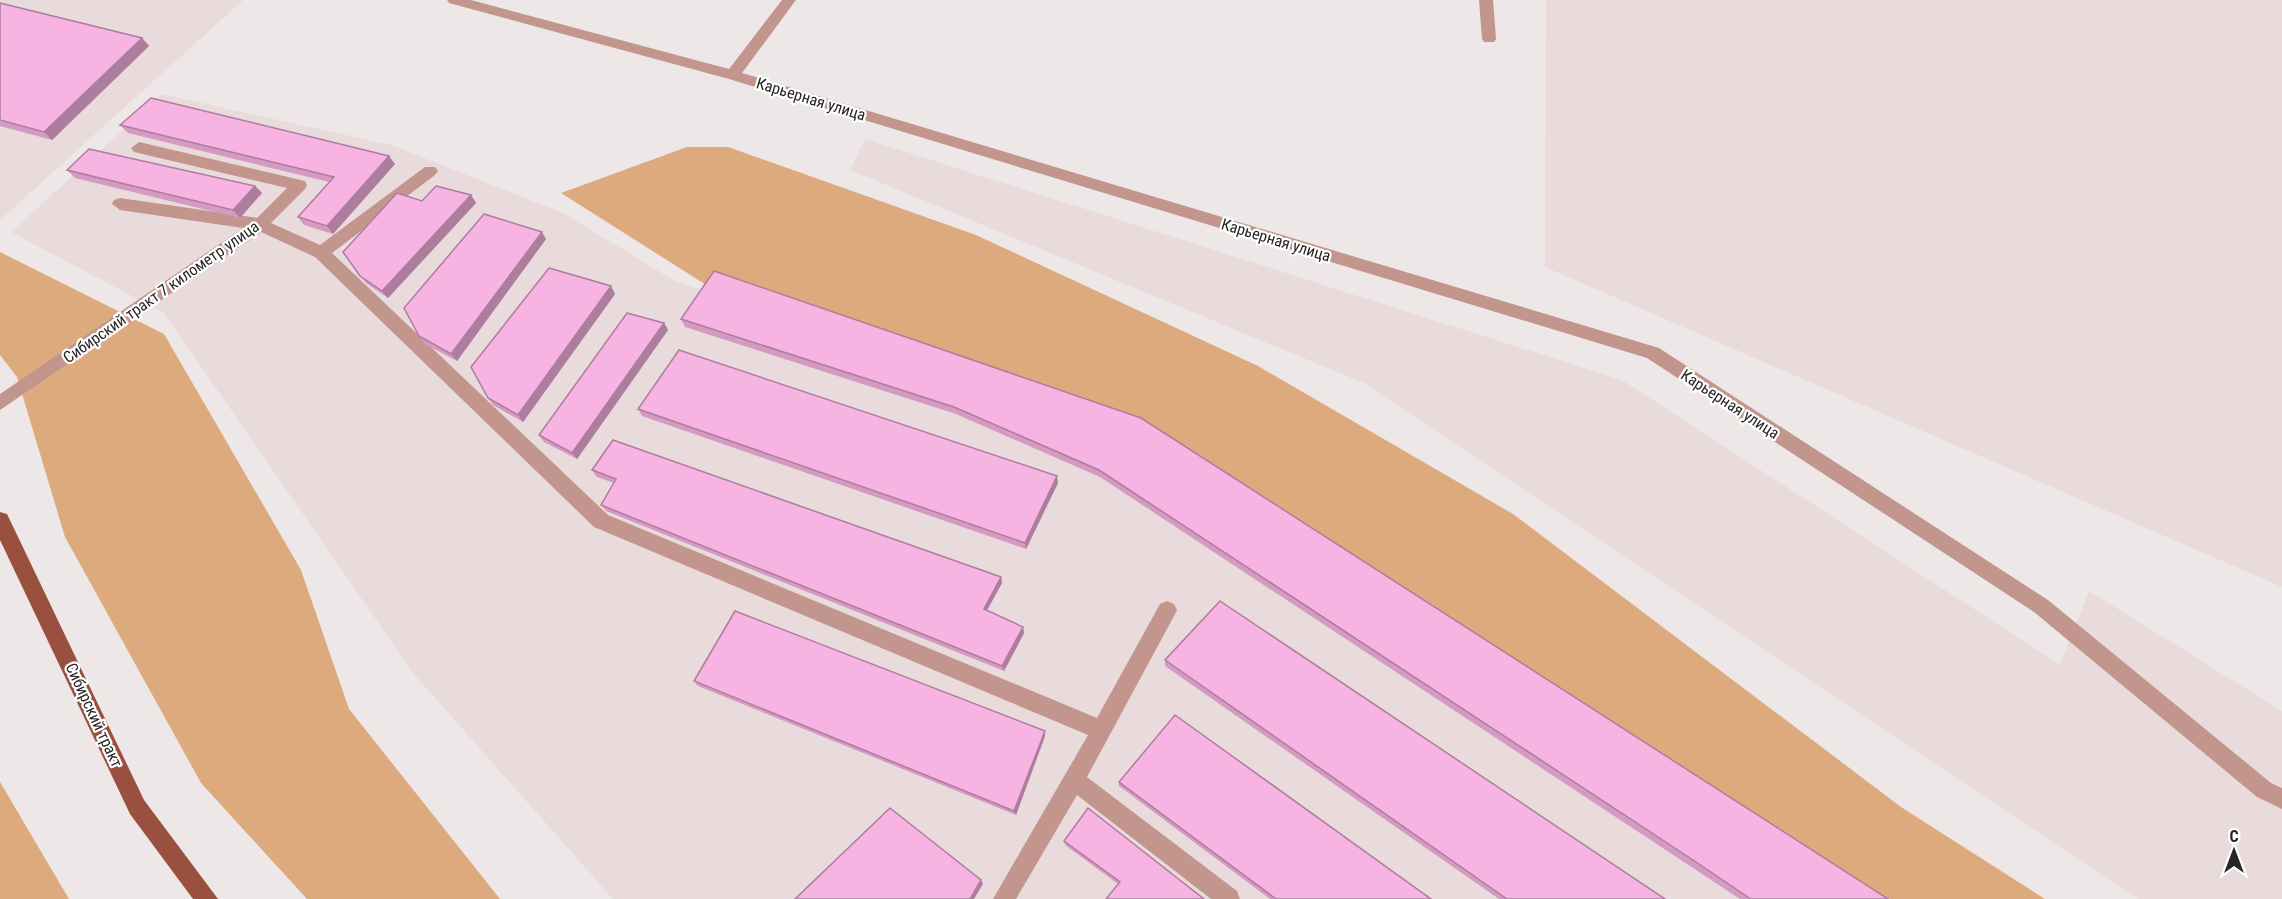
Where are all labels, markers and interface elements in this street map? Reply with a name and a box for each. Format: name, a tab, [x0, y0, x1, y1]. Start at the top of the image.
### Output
street label: Карьерная улица	[754, 73, 868, 125]
street label: Карьерная улица	[1219, 214, 1333, 266]
street label: Сибирский тракт 7 километр улица	[59, 217, 263, 367]
street label: Карьерная улица	[1677, 365, 1783, 443]
street label: Сибирский тракт	[62, 660, 127, 770]
north arrow	[2204, 821, 2264, 881]
text: С	[2229, 827, 2239, 846]

